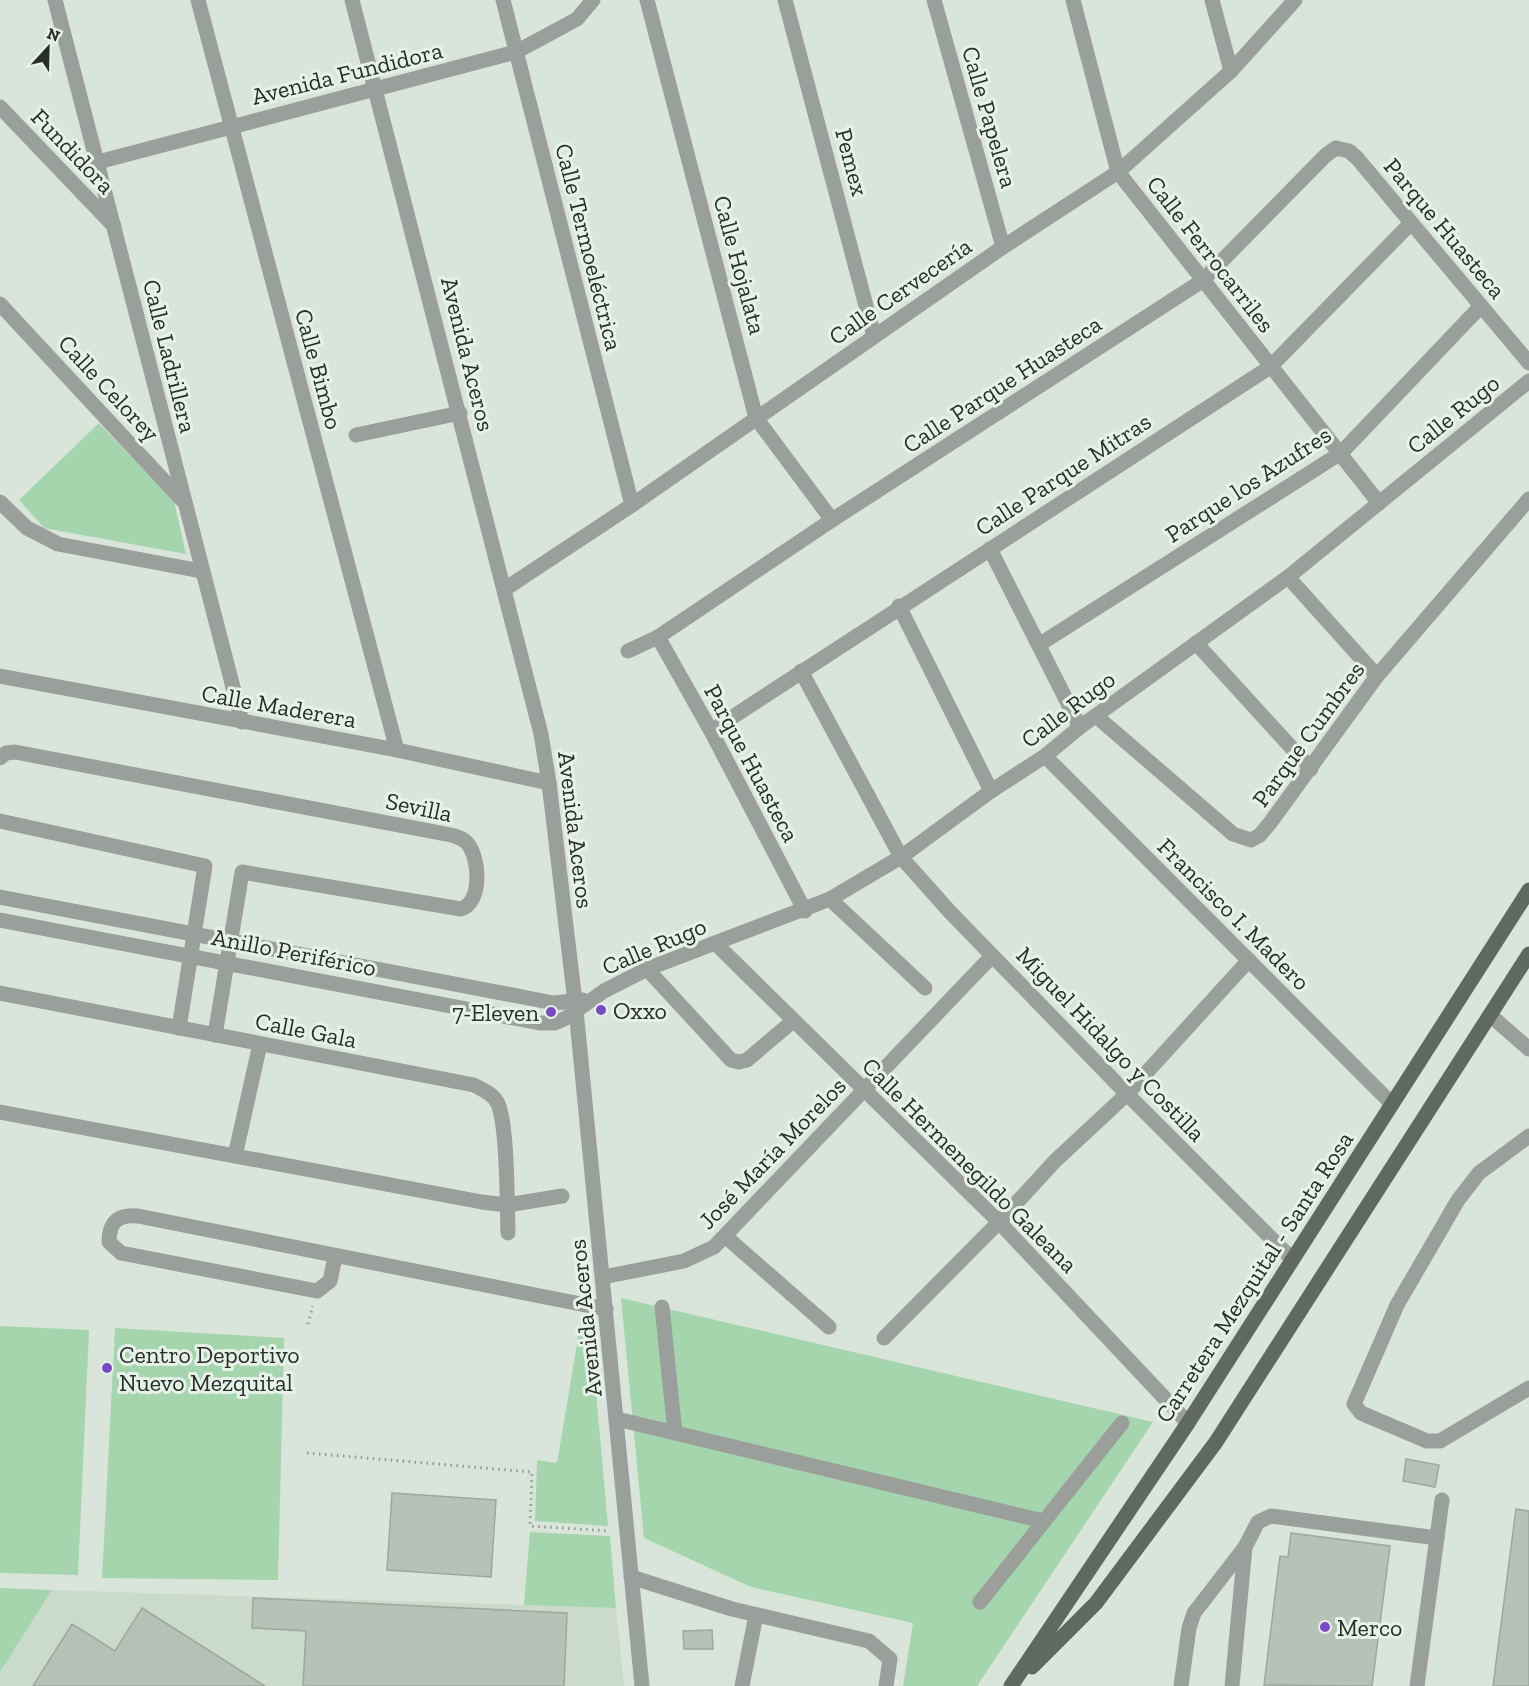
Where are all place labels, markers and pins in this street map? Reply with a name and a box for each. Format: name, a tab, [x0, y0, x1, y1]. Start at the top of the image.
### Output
place label: Oxxo	[613, 996, 667, 1025]
place label: 7-Eleven	[452, 998, 539, 1027]
marker: Oxxo	[594, 1003, 608, 1017]
marker: 7-Eleven	[544, 1005, 558, 1019]
place label: Centro Deportivo Nuevo Mezquital	[119, 1340, 300, 1397]
marker: Centro Deportivo Nuevo Mezquital	[100, 1361, 114, 1375]
place label: Merco	[1337, 1613, 1402, 1642]
marker: Merco	[1318, 1620, 1332, 1634]

